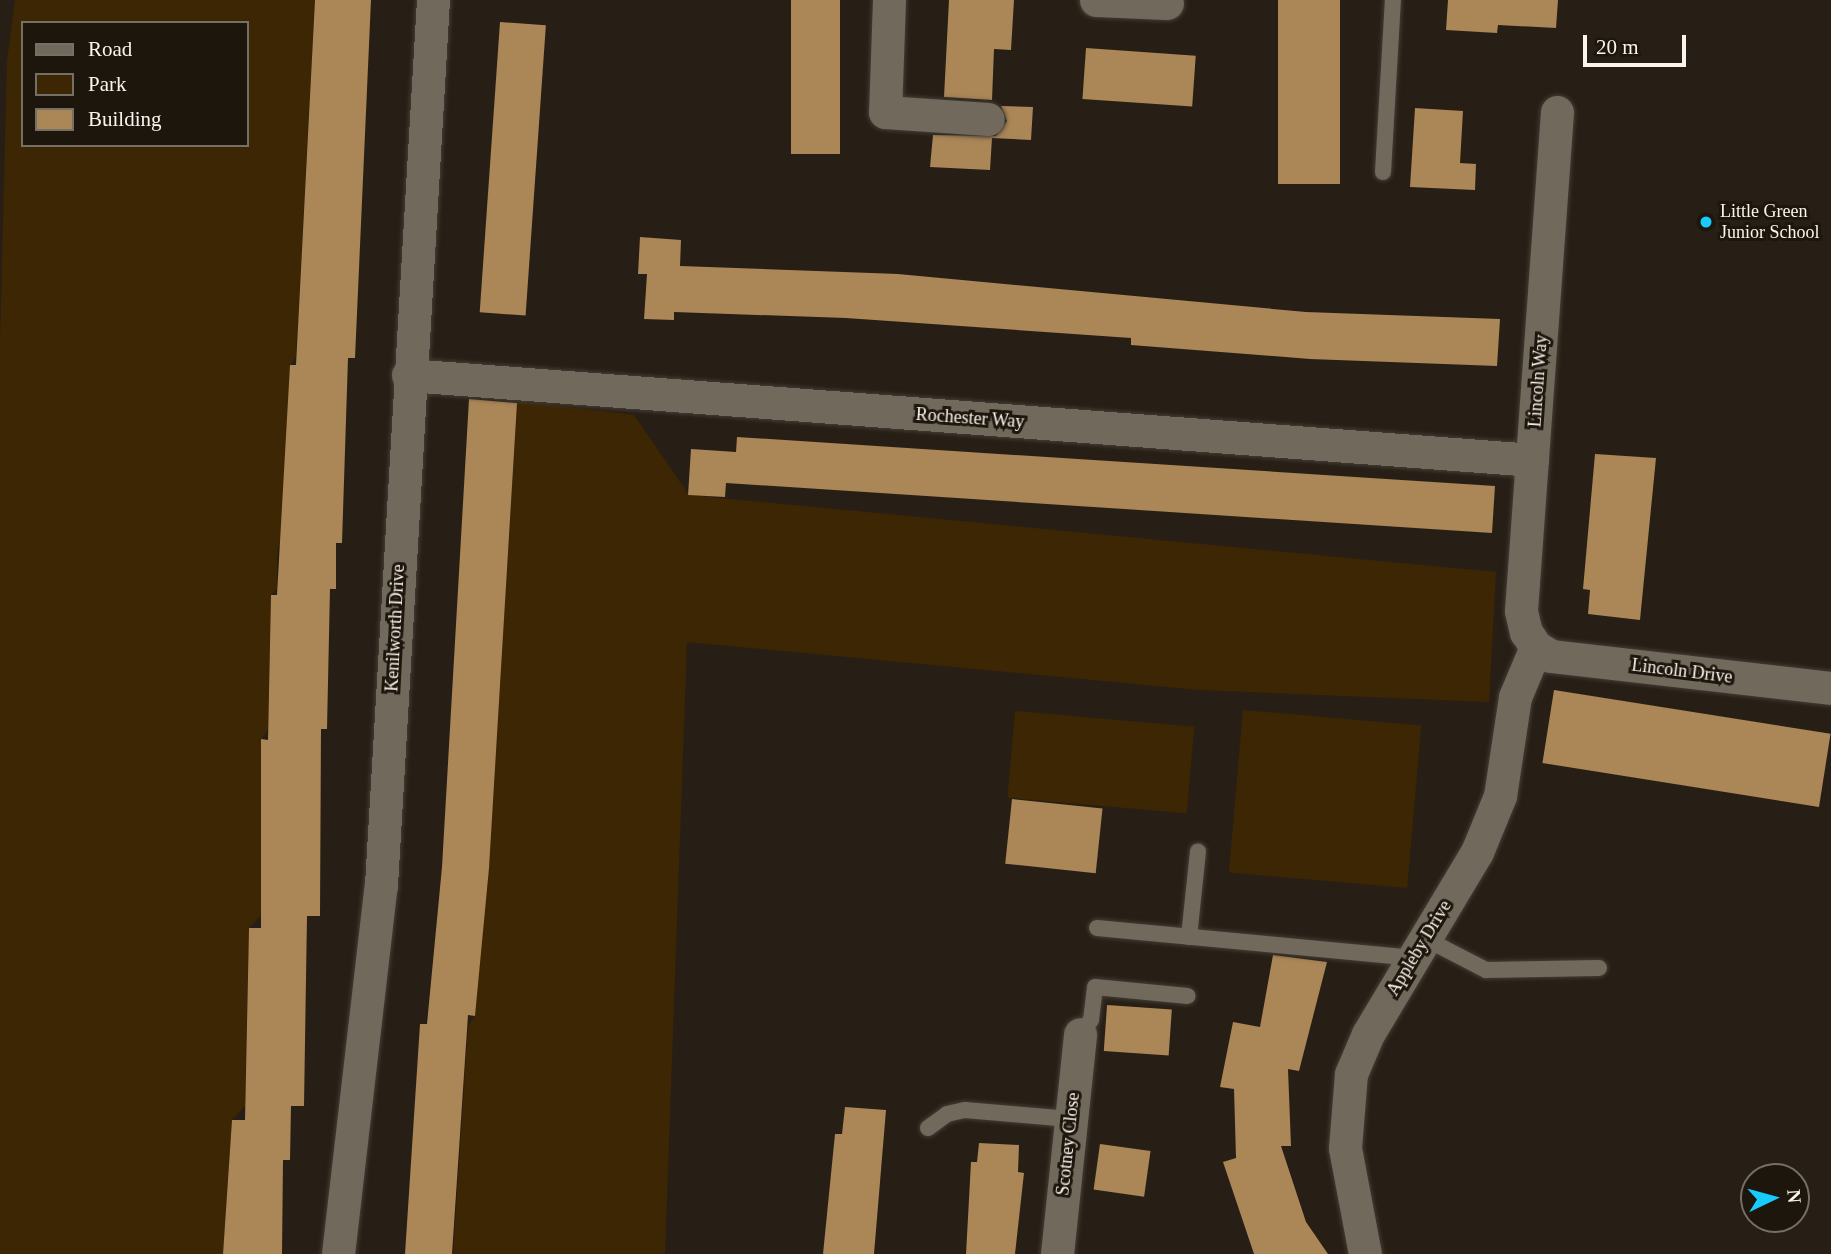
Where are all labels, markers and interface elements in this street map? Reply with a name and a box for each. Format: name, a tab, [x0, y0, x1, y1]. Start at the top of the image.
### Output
legend	[21, 21, 248, 147]
scale bar	[1586, 21, 1689, 65]
text: 20 m	[1596, 35, 1639, 59]
text: Road	[88, 37, 132, 61]
text: Park	[88, 72, 127, 96]
text: Building	[88, 107, 162, 131]
place label: Little Green Junior School	[1720, 201, 1820, 244]
marker: Little Green Junior School	[1698, 214, 1714, 230]
street label: Lincoln Way	[1524, 334, 1552, 428]
street label: Rochester Way	[915, 403, 1025, 433]
street label: Kenilworth Drive	[381, 564, 409, 692]
street label: Lincoln Drive	[1630, 654, 1734, 688]
street label: Appleby Drive	[1382, 896, 1456, 1000]
street label: Scotney Close	[1052, 1091, 1084, 1197]
north arrow	[1740, 1163, 1810, 1233]
text: N	[1783, 1189, 1805, 1204]

